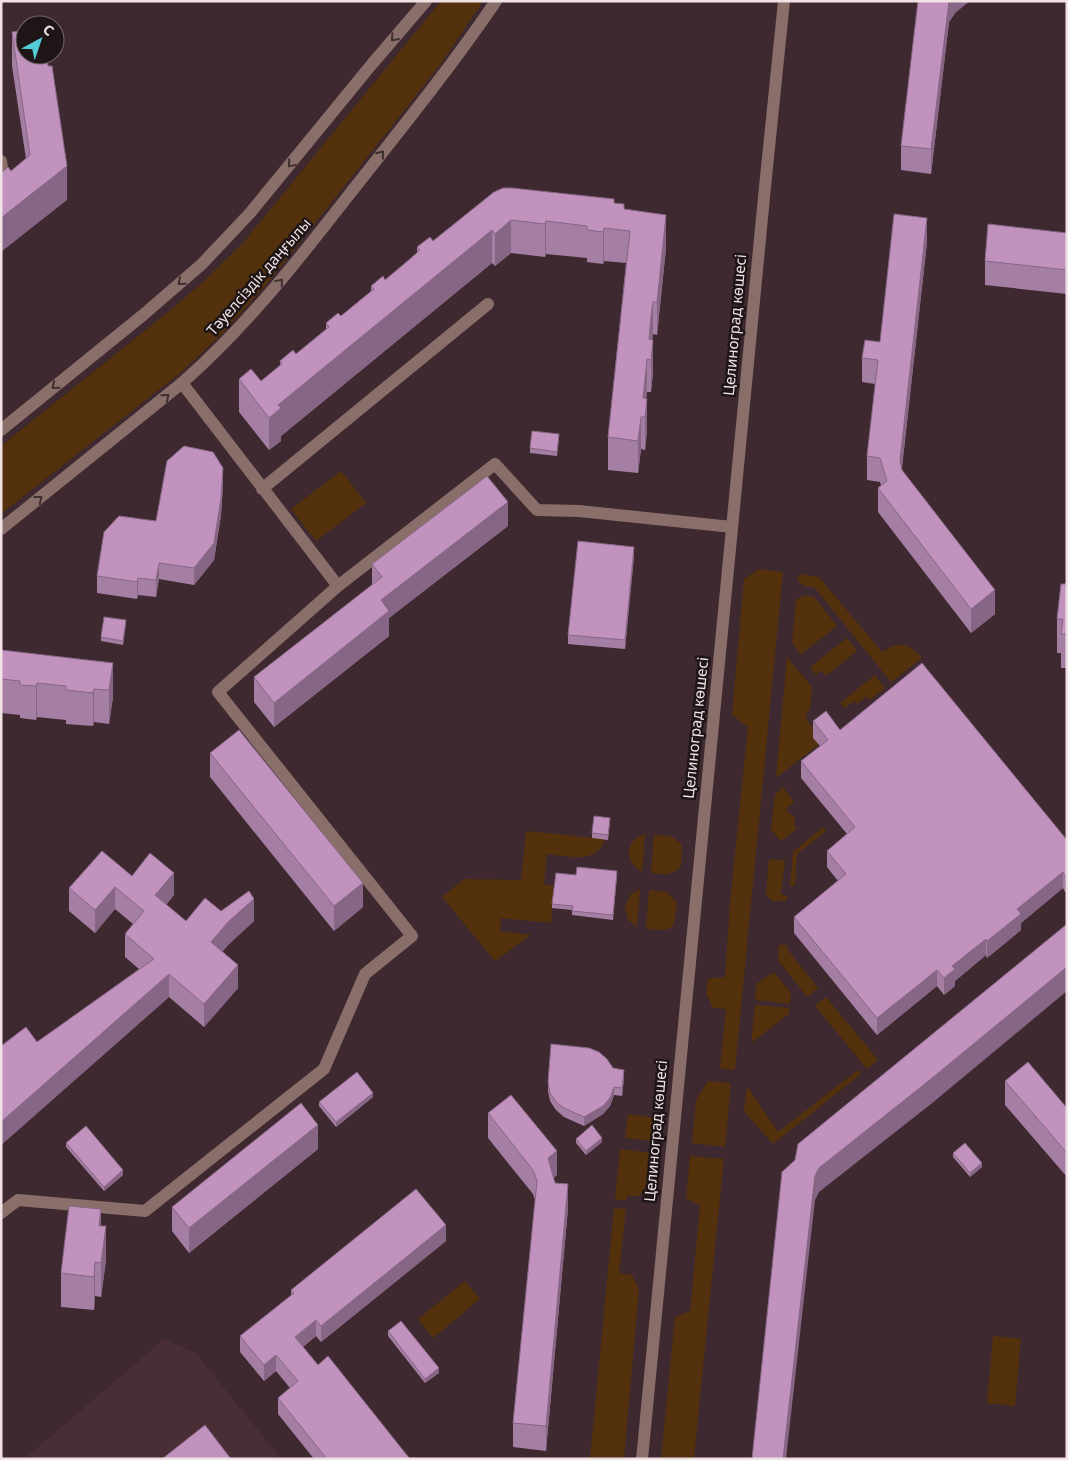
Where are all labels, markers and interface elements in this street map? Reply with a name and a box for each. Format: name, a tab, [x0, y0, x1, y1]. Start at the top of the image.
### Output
north arrow	[15, 15, 65, 65]
text: С	[39, 19, 58, 40]
one-way arrow	[391, 33, 400, 42]
one-way arrow	[376, 151, 384, 160]
one-way arrow	[288, 158, 297, 167]
street label: Тәуелсіздік даңғылы	[202, 213, 315, 339]
street label: Целиноград көшесі	[718, 253, 750, 397]
one-way arrow	[177, 277, 186, 286]
one-way arrow	[275, 278, 284, 287]
one-way arrow	[52, 381, 61, 390]
one-way arrow	[160, 394, 169, 402]
one-way arrow	[34, 495, 43, 504]
street label: Целиноград көшесі	[678, 656, 712, 800]
street label: Целиноград көшесі	[639, 1059, 671, 1203]

